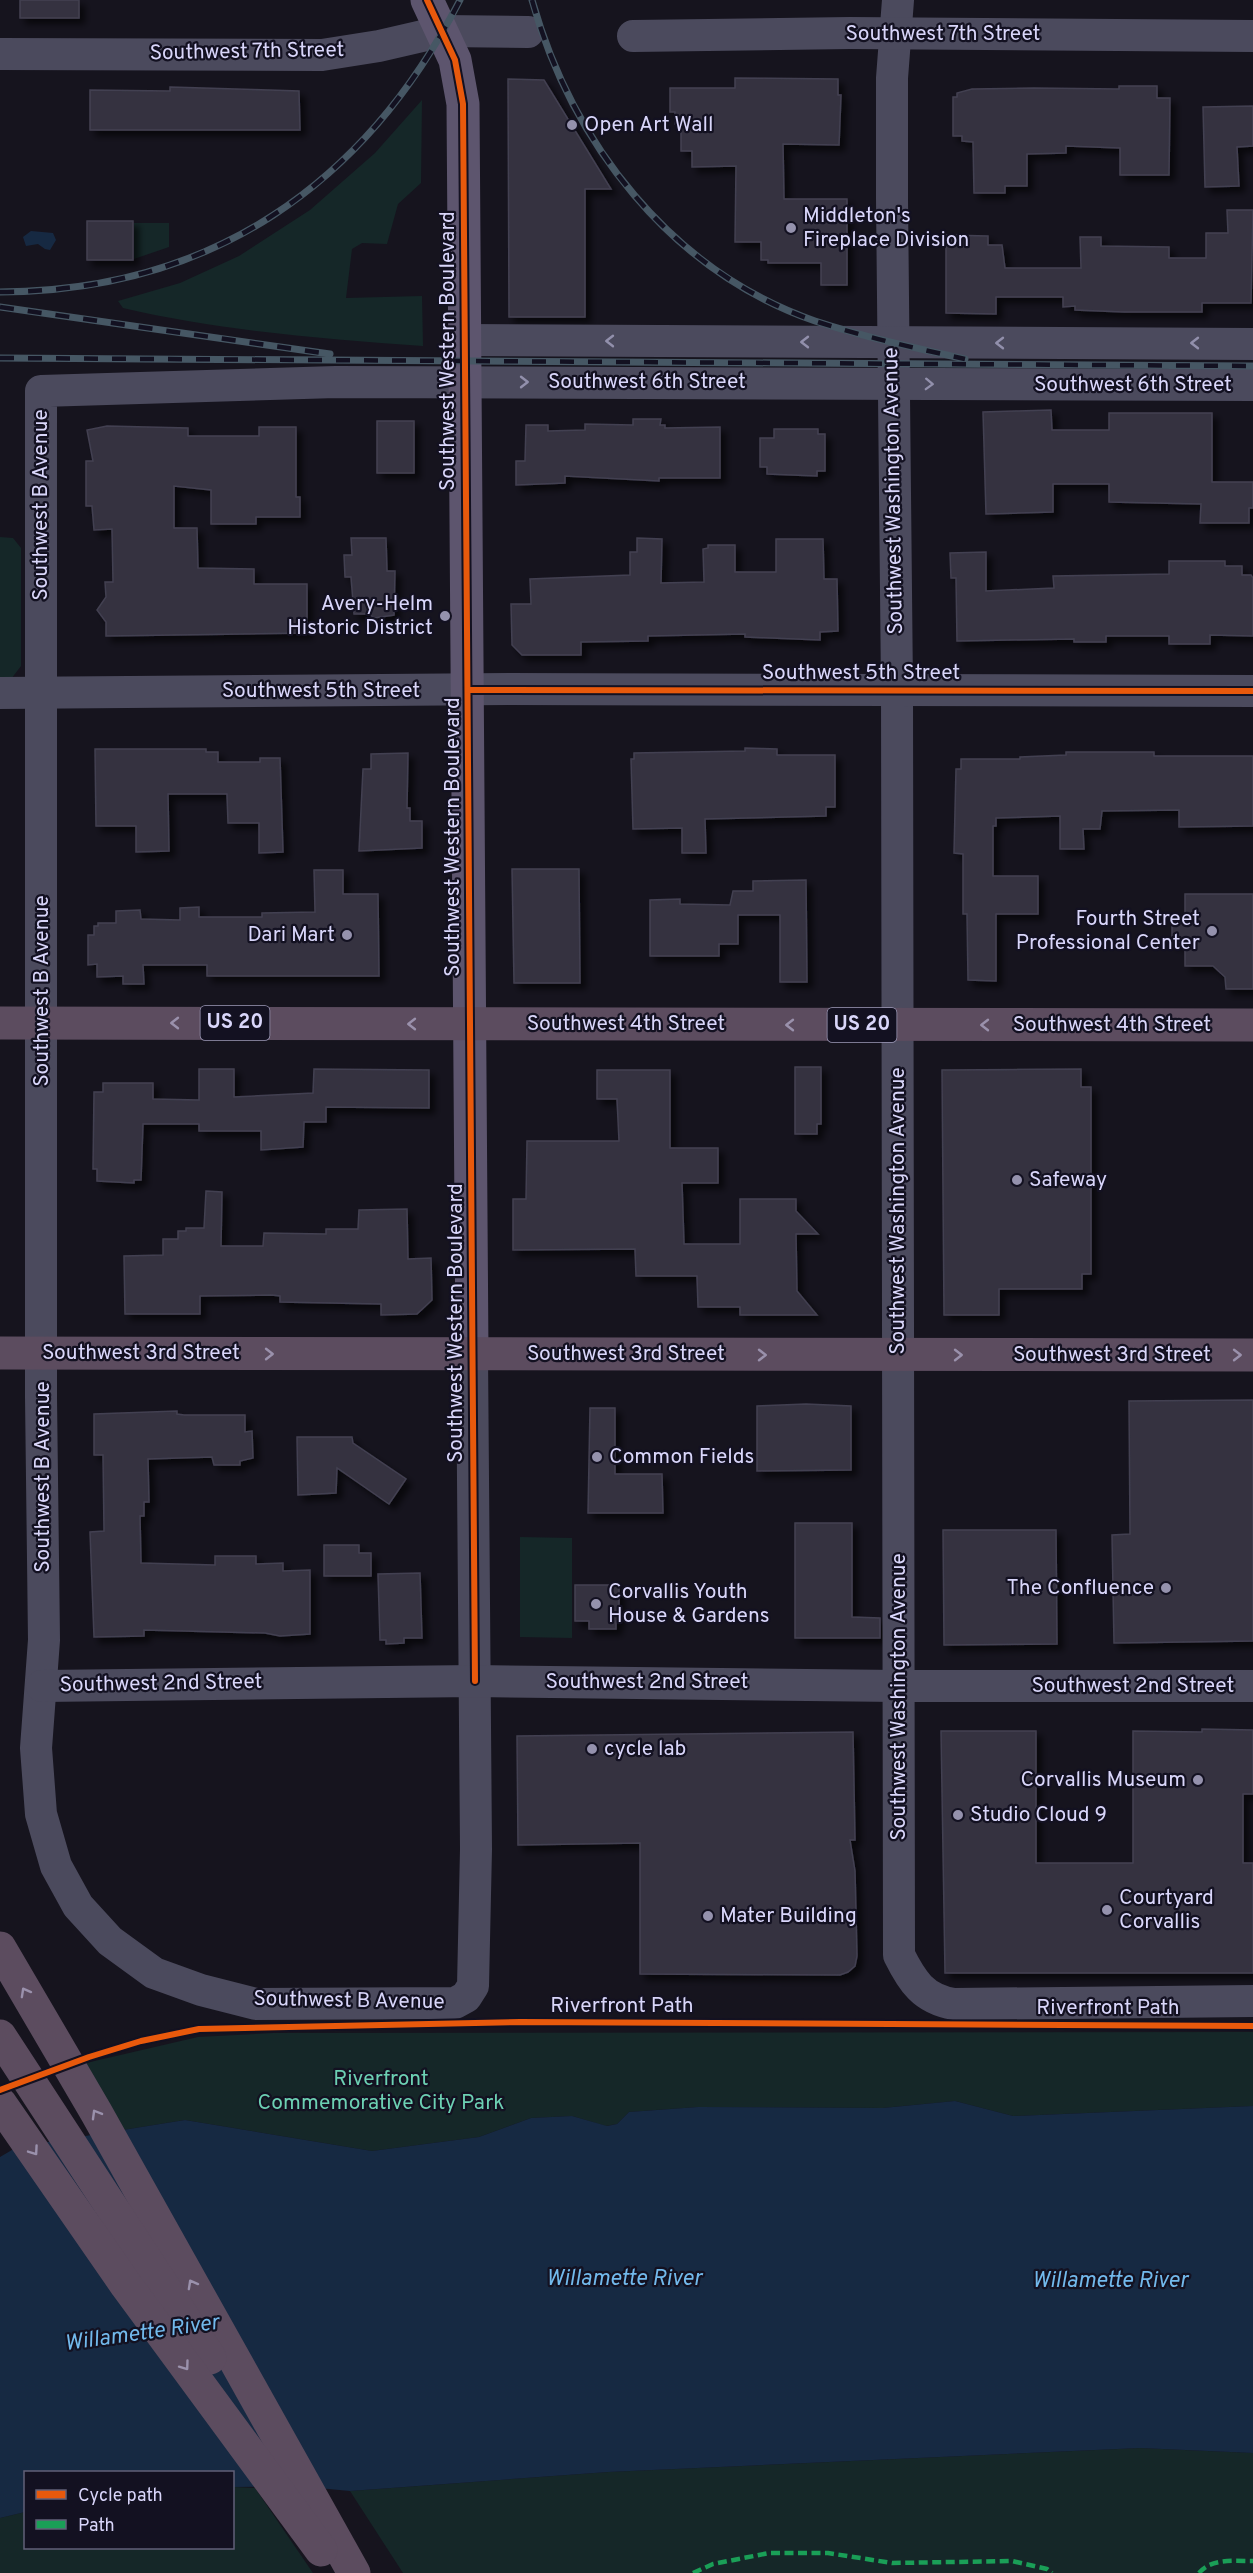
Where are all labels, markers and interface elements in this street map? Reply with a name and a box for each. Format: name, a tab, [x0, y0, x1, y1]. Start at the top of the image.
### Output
street label: Southwest 7th Street	[846, 21, 1040, 48]
street label: Southwest 7th Street	[149, 37, 345, 67]
place label: Open Art Wall	[584, 112, 713, 139]
marker: Open Art Wall	[565, 118, 579, 132]
place label: Middleton's Fireplace Division	[803, 203, 969, 254]
street label: Southwest Western Boulevard	[435, 211, 462, 491]
marker: Middleton's Fireplace Division	[784, 221, 798, 235]
one-way arrow	[605, 335, 614, 348]
one-way arrow	[800, 336, 809, 348]
one-way arrow	[995, 337, 1004, 349]
one-way arrow	[1190, 337, 1199, 349]
street label: Southwest Washington Avenue	[878, 347, 910, 635]
street label: Southwest 6th Street	[548, 369, 746, 396]
street label: Southwest 6th Street	[1034, 372, 1232, 399]
one-way arrow	[519, 376, 528, 388]
one-way arrow	[924, 377, 933, 390]
street label: Southwest B Avenue	[28, 409, 55, 601]
place label: Avery-Helm Historic District	[287, 591, 433, 642]
marker: Avery-Helm Historic District	[438, 609, 452, 623]
street label: Southwest 5th Street	[762, 660, 960, 687]
street label: Southwest 5th Street	[222, 678, 420, 705]
street label: Southwest Western Boulevard	[440, 697, 467, 977]
street label: Southwest B Avenue	[29, 895, 56, 1087]
place label: Fourth Street Professional Center	[1016, 906, 1200, 957]
place label: Dari Mart	[247, 922, 335, 949]
marker: Fourth Street Professional Center	[1205, 924, 1219, 938]
marker: Dari Mart	[340, 928, 354, 942]
road number: US 20	[200, 1006, 270, 1040]
road number: US 20	[828, 1008, 896, 1042]
street label: Southwest 4th Street	[527, 1011, 725, 1038]
street label: Southwest 4th Street	[1013, 1012, 1211, 1039]
one-way arrow	[171, 1017, 180, 1029]
one-way arrow	[408, 1018, 417, 1030]
one-way arrow	[785, 1019, 794, 1031]
one-way arrow	[980, 1019, 989, 1031]
street label: Southwest Washington Avenue	[885, 1067, 912, 1355]
place label: Safeway	[1029, 1167, 1107, 1194]
marker: Safeway	[1010, 1173, 1024, 1187]
street label: Southwest Western Boulevard	[443, 1183, 470, 1463]
street label: Southwest 3rd Street	[42, 1340, 240, 1367]
street label: Southwest 3rd Street	[527, 1341, 725, 1368]
street label: Southwest 3rd Street	[1013, 1342, 1211, 1369]
one-way arrow	[264, 1348, 273, 1360]
one-way arrow	[757, 1349, 766, 1361]
one-way arrow	[953, 1349, 962, 1361]
one-way arrow	[1232, 1349, 1241, 1361]
street label: Southwest B Avenue	[30, 1381, 57, 1573]
place label: Common Fields	[609, 1444, 754, 1471]
marker: Common Fields	[590, 1450, 604, 1464]
street label: Southwest Washington Avenue	[886, 1553, 913, 1841]
place label: The Confluence	[1006, 1575, 1154, 1602]
place label: Corvallis Youth House & Gardens	[608, 1579, 770, 1630]
marker: The Confluence	[1159, 1581, 1173, 1595]
marker: Corvallis Youth House & Gardens	[589, 1597, 603, 1611]
street label: Southwest 2nd Street	[59, 1669, 263, 1699]
street label: Southwest 2nd Street	[546, 1669, 748, 1696]
street label: Southwest 2nd Street	[1032, 1673, 1234, 1700]
place label: cycle lab	[604, 1736, 686, 1763]
marker: cycle lab	[585, 1742, 599, 1756]
place label: Corvallis Museum	[1020, 1767, 1186, 1794]
marker: Corvallis Museum	[1191, 1773, 1205, 1787]
place label: Studio Cloud 9	[970, 1802, 1107, 1829]
marker: Studio Cloud 9	[951, 1808, 965, 1822]
place label: Courtyard Corvallis	[1119, 1885, 1214, 1936]
place label: Mater Building	[720, 1903, 857, 1930]
marker: Courtyard Corvallis	[1100, 1903, 1114, 1917]
marker: Mater Building	[701, 1909, 715, 1923]
street label: Southwest B Avenue	[253, 1986, 445, 2016]
one-way arrow	[21, 1988, 32, 1998]
street label: Riverfront Path	[550, 1993, 694, 2020]
street label: Riverfront Path	[1036, 1995, 1180, 2022]
park label: Riverfront Commemorative City Park	[258, 2066, 504, 2117]
one-way arrow	[92, 2110, 104, 2120]
one-way arrow	[27, 2144, 38, 2155]
water label: Willamette River	[546, 2266, 704, 2293]
water label: Willamette River	[1032, 2268, 1190, 2295]
one-way arrow	[188, 2280, 199, 2290]
water label: Willamette River	[63, 2310, 223, 2358]
one-way arrow	[178, 2359, 189, 2370]
legend	[24, 2471, 234, 2549]
text: Cycle path	[78, 2485, 163, 2508]
text: Path	[78, 2515, 115, 2538]

